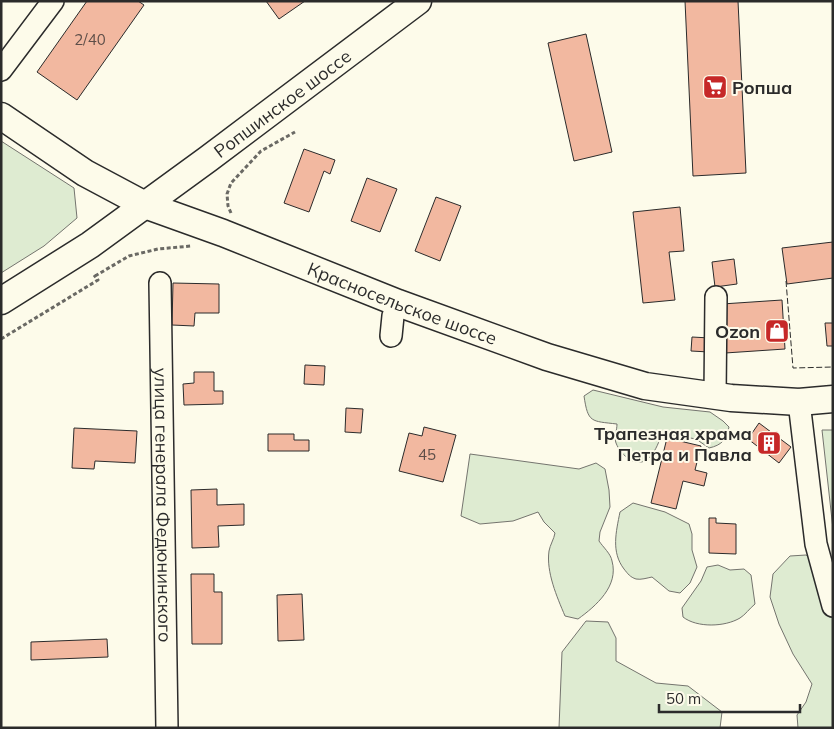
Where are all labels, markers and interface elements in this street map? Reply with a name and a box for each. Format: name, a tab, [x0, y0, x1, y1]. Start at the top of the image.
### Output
house number: 2/40	[74, 30, 106, 49]
street label: Ропшинское шоссе	[209, 44, 355, 162]
supermarket icon: Ропша	[702, 74, 728, 100]
place label: Ропша	[732, 76, 792, 99]
street label: Красносельское шоссе	[304, 257, 500, 349]
shop icon: Ozon	[764, 318, 790, 344]
place label: Ozon	[715, 320, 760, 343]
street label: улица генерала Федюнинского	[150, 367, 177, 643]
place label: Трапезная храма Петра и Павла	[594, 422, 752, 466]
building icon: Трапезная храма Петра и Павла	[756, 430, 782, 456]
house number: 45	[418, 445, 436, 464]
scale bar	[659, 682, 800, 714]
text: 50 m	[666, 689, 701, 708]

